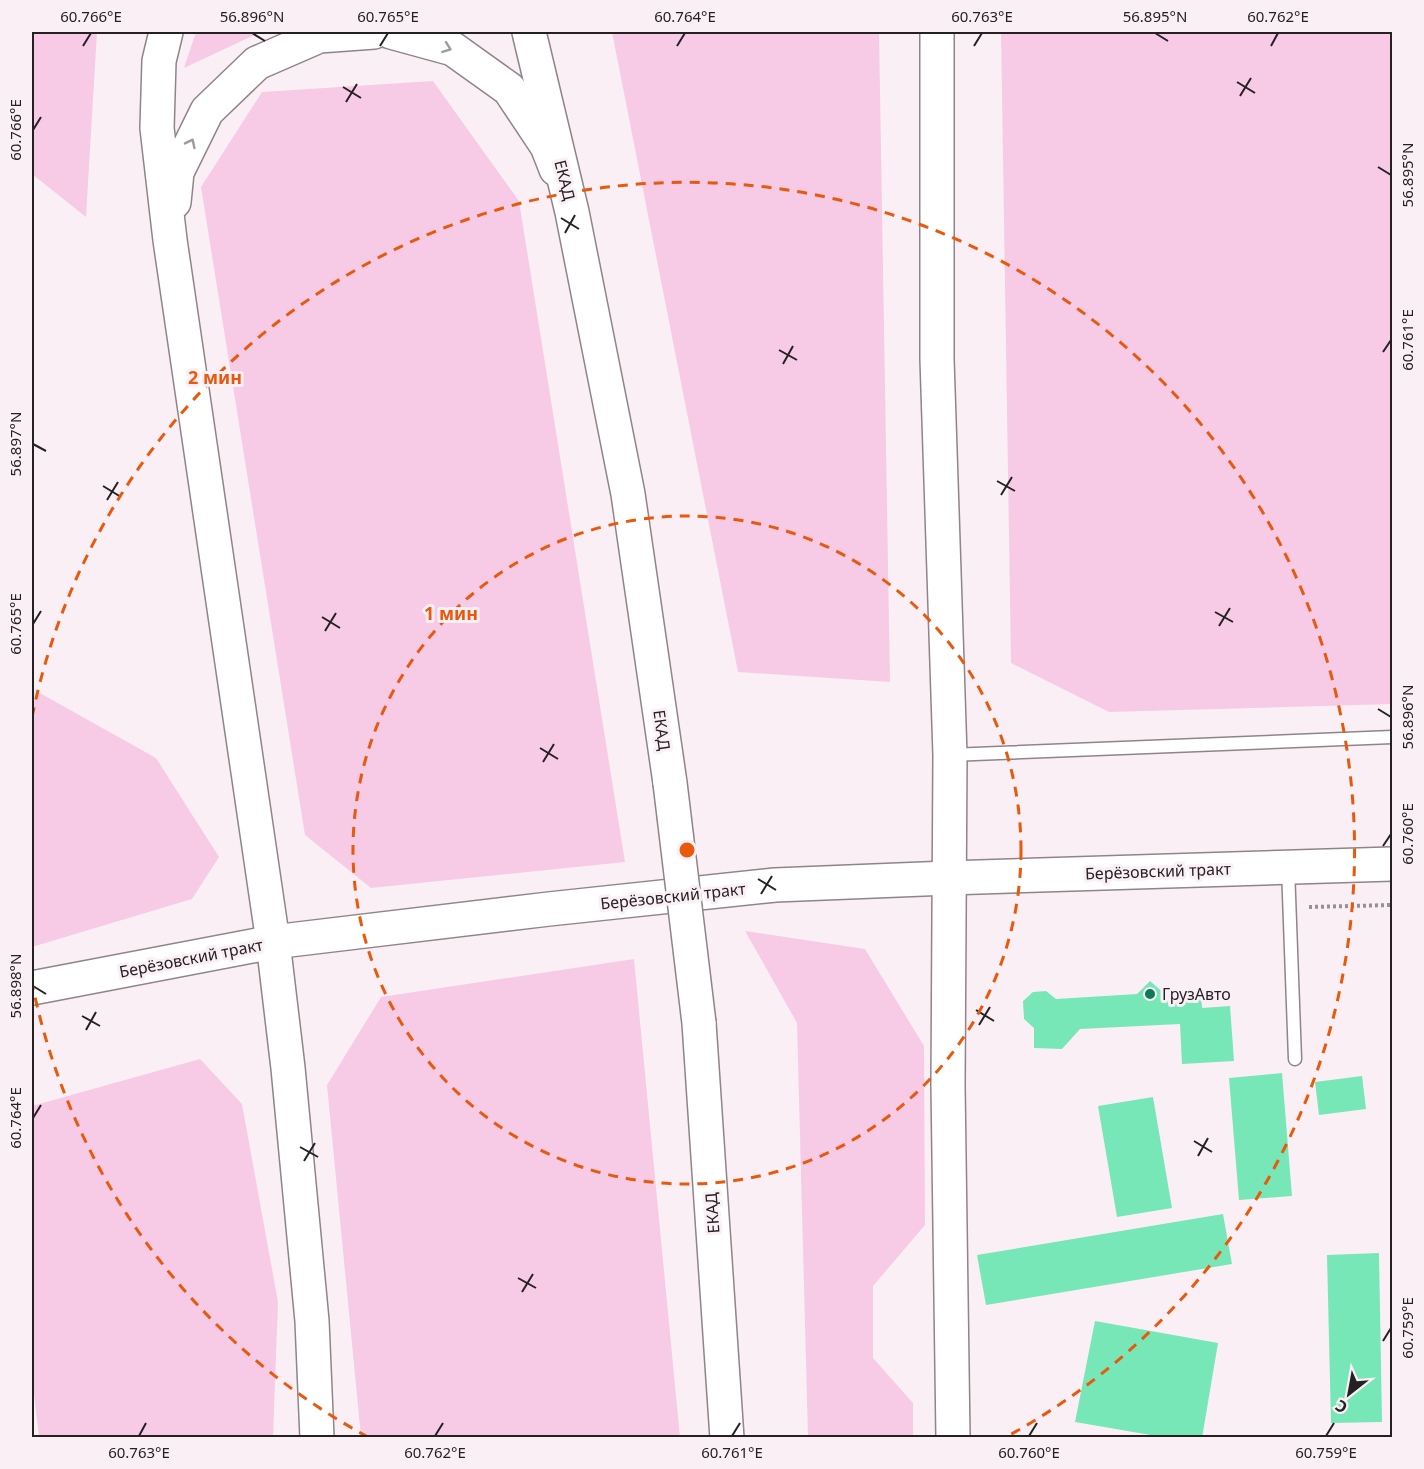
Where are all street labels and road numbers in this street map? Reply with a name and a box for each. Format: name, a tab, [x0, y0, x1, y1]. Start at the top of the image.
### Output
street label: ЕКАД	[549, 158, 581, 203]
street label: ЕКАД	[648, 708, 676, 752]
street label: Берёзовский тракт	[1085, 857, 1232, 885]
street label: Берёзовский тракт	[599, 877, 747, 915]
street label: Берёзовский тракт	[117, 933, 265, 983]
street label: ЕКАД	[700, 1192, 724, 1234]

